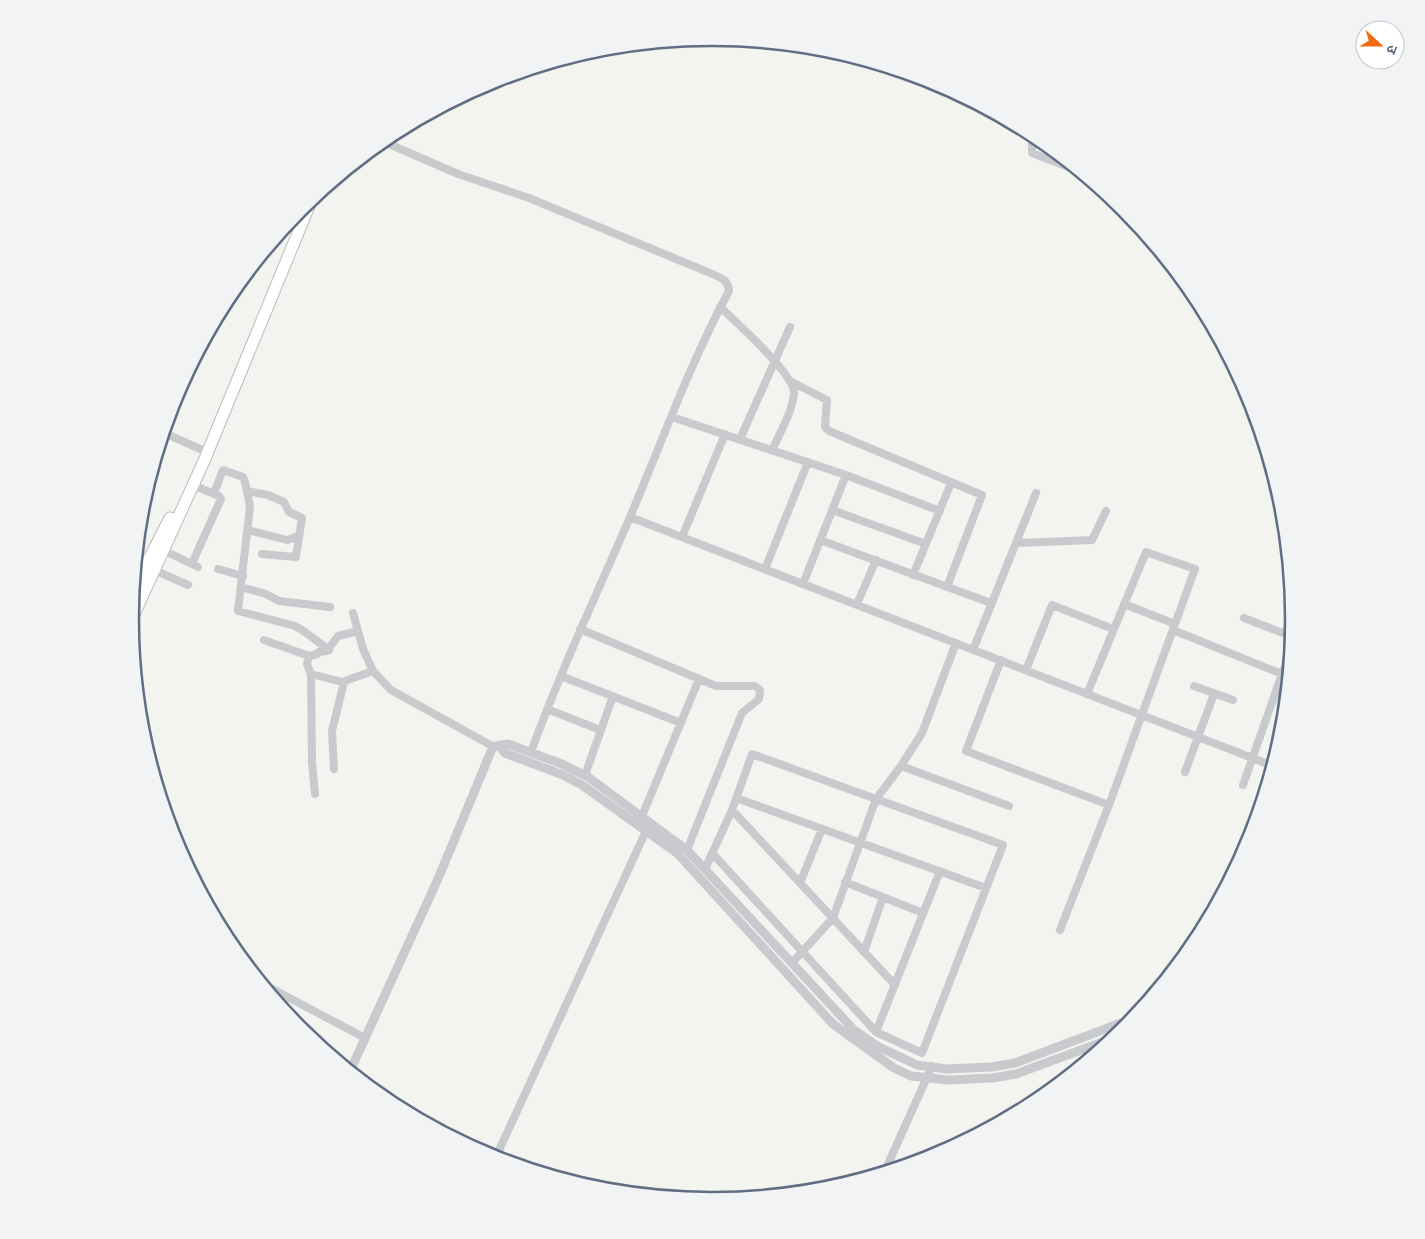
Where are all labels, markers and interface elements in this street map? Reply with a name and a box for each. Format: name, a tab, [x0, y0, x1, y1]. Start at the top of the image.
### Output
north arrow	[1355, 20, 1405, 70]
text: उ	[1382, 43, 1402, 57]

